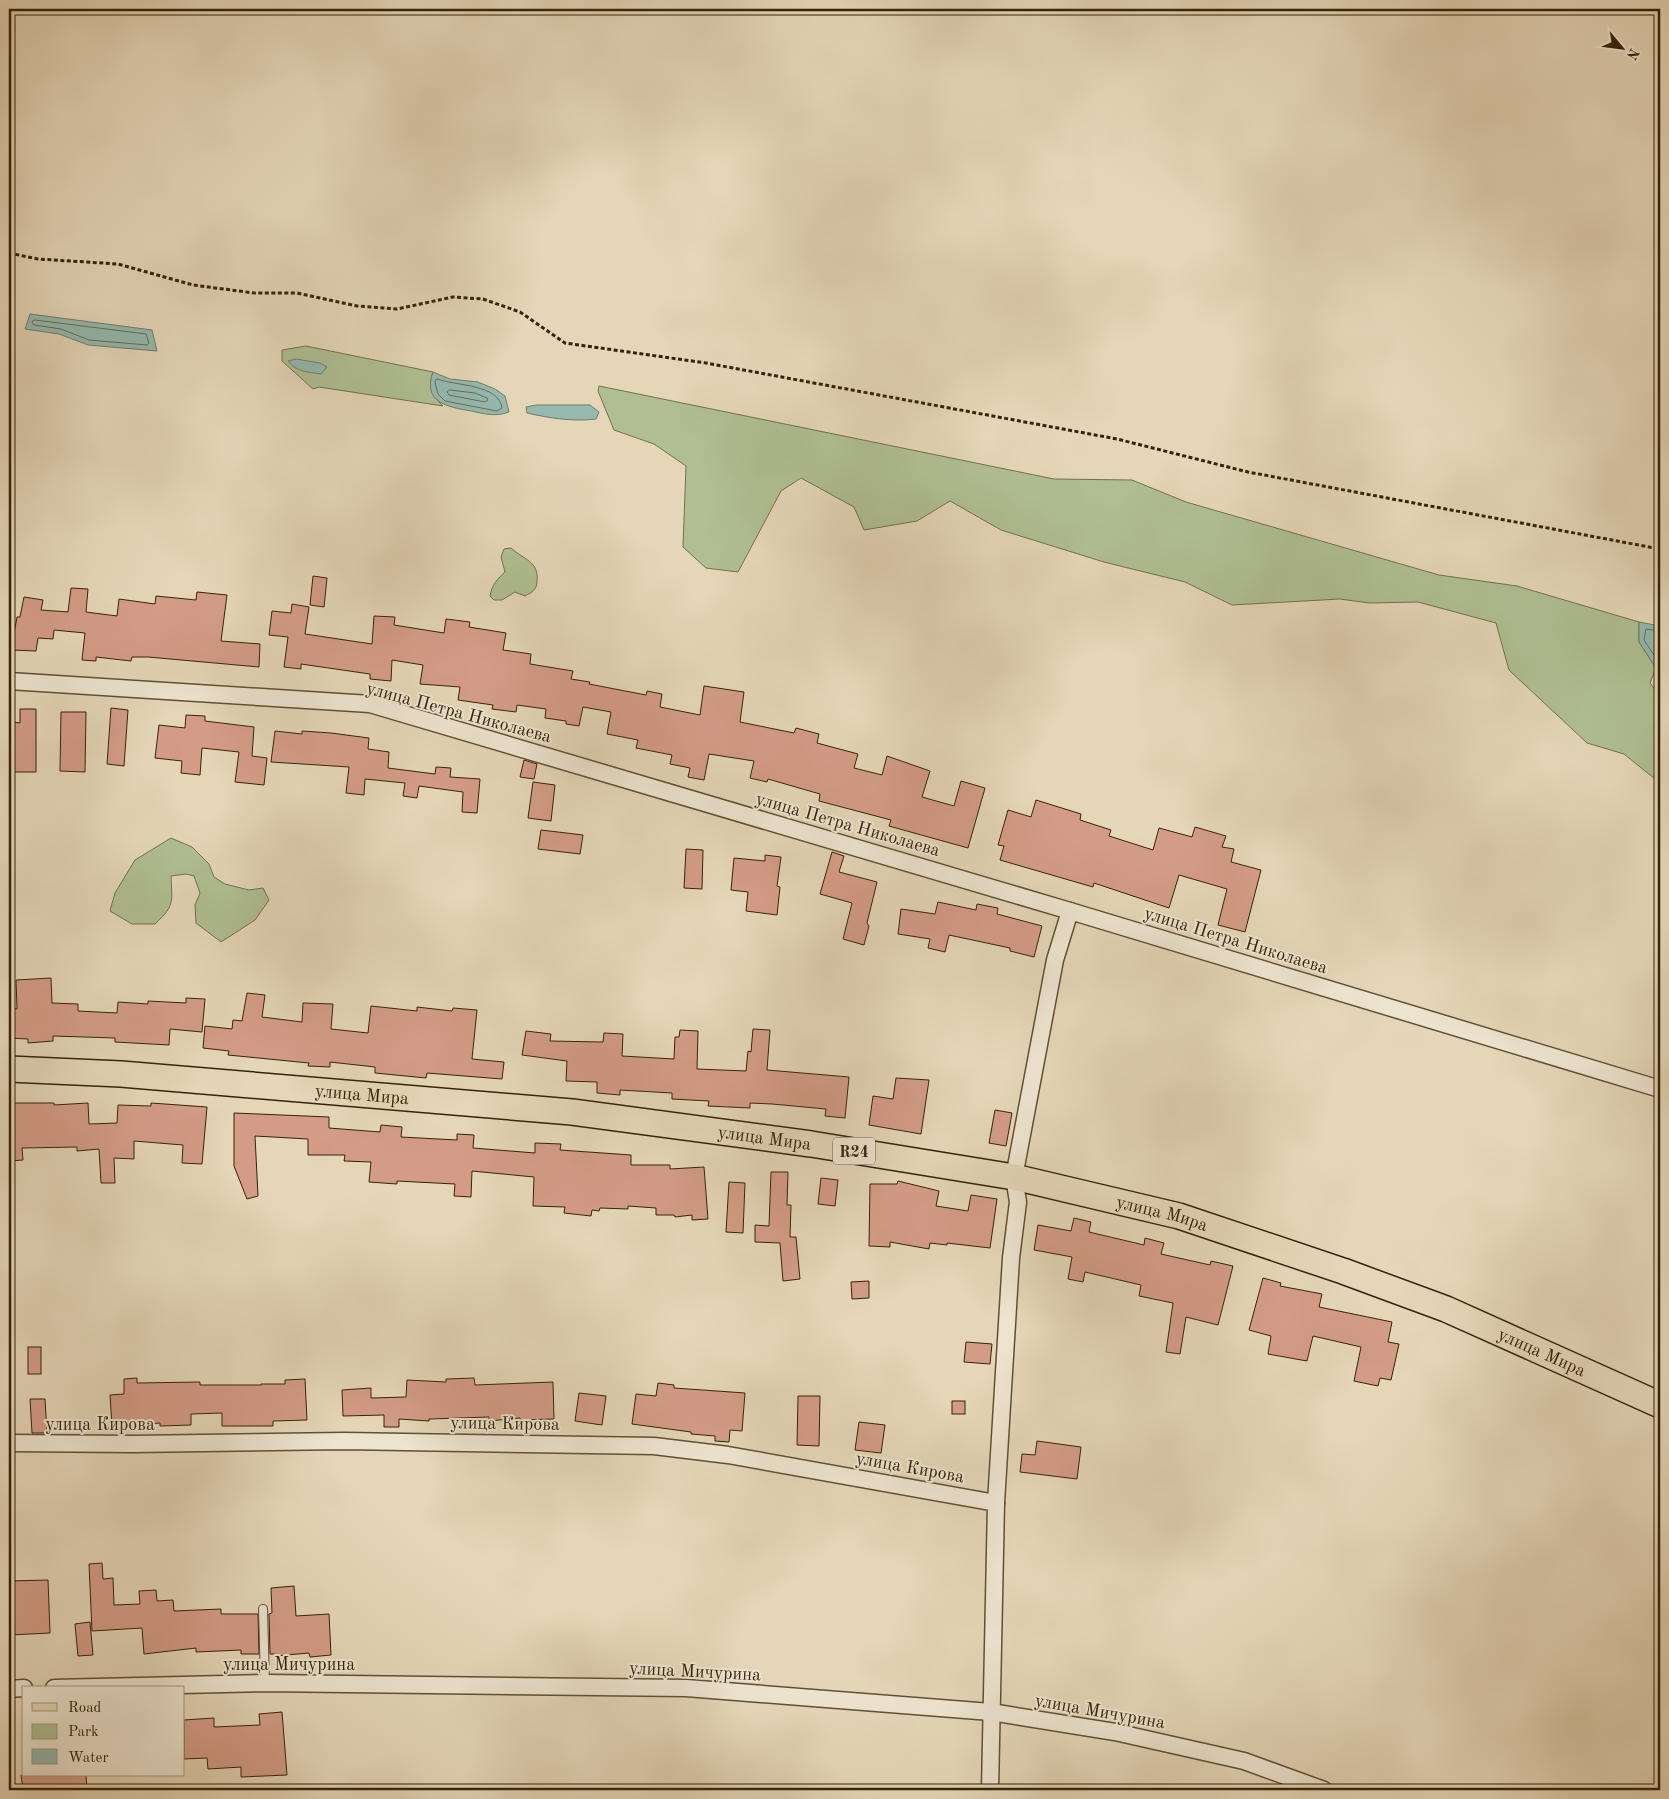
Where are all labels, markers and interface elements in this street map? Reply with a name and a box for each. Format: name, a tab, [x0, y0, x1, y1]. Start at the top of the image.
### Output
north arrow	[1596, 22, 1646, 72]
text: N	[1624, 46, 1641, 62]
street label: улица Петра Николаева	[364, 680, 553, 746]
street label: улица Петра Николаева	[753, 790, 942, 860]
street label: улица Петра Николаева	[1142, 904, 1330, 978]
street label: улица Мира	[314, 1082, 410, 1108]
street label: улица Мира	[717, 1124, 812, 1154]
road number: R24	[833, 1138, 875, 1164]
street label: улица Мира	[1114, 1193, 1210, 1235]
street label: улица Мира	[1495, 1325, 1588, 1380]
street label: улица Кирова	[450, 1414, 560, 1434]
street label: улица Кирова	[45, 1416, 155, 1434]
street label: улица Кирова	[854, 1450, 965, 1486]
street label: улица Мичурина	[223, 1656, 355, 1674]
street label: улица Мичурина	[628, 1660, 762, 1684]
legend	[22, 1686, 185, 1776]
street label: улица Мичурина	[1033, 1692, 1167, 1732]
text: Road	[68, 1701, 102, 1716]
text: Park	[68, 1725, 99, 1740]
text: Water	[68, 1751, 109, 1766]

